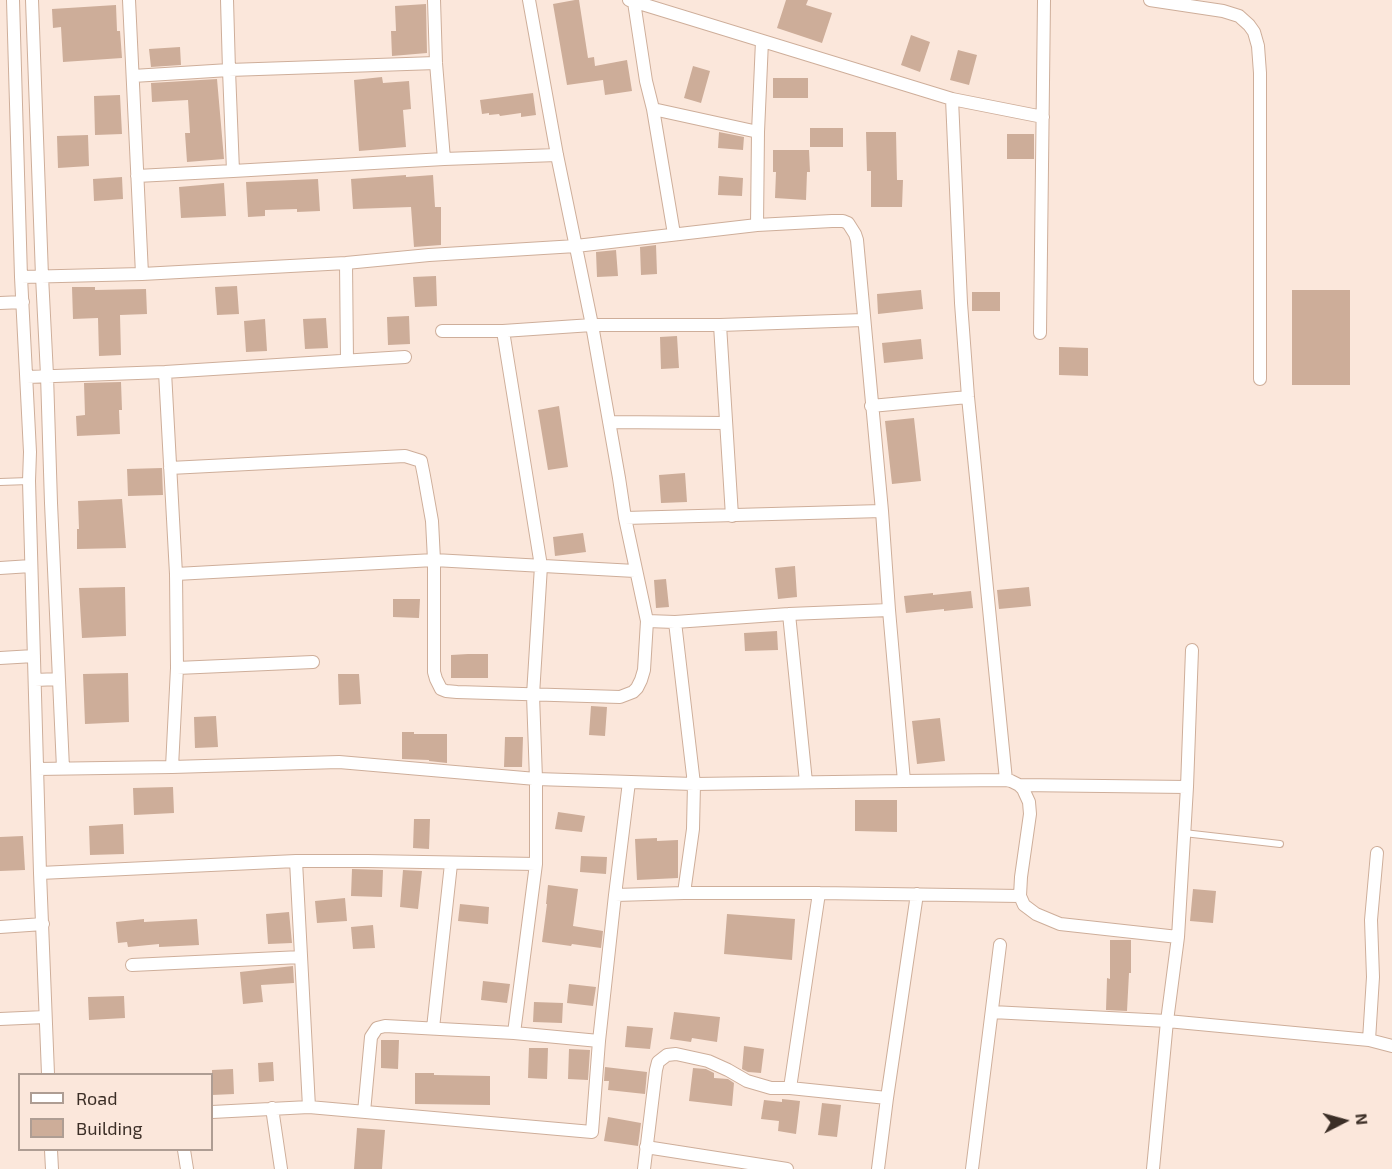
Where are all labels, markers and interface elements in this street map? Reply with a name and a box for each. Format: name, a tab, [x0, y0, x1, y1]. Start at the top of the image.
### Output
legend	[18, 1073, 213, 1151]
text: Road	[76, 1087, 117, 1109]
north arrow	[1314, 1091, 1374, 1151]
text: N	[1352, 1112, 1372, 1126]
text: Building	[76, 1117, 143, 1139]

